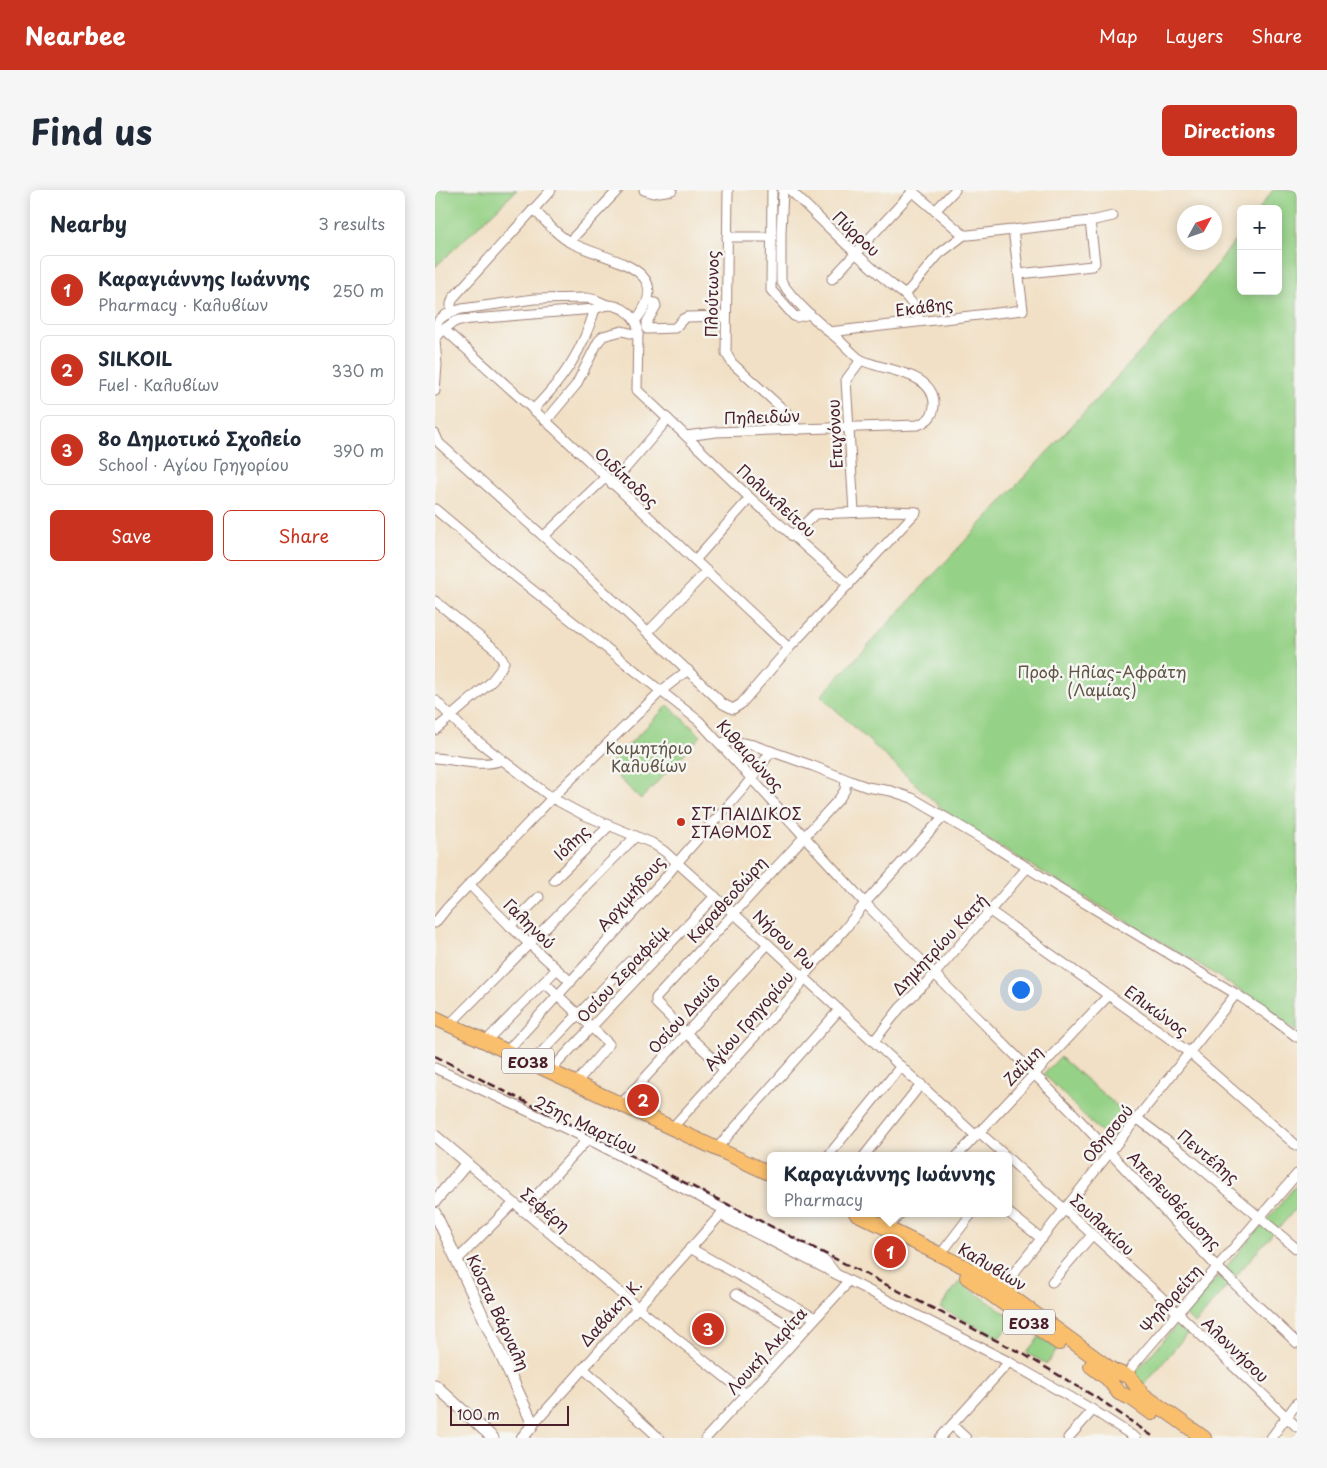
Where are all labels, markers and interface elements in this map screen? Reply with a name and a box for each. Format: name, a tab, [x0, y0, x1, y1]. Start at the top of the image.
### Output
text: Nearbee	[25, 17, 126, 53]
text: Map	[1099, 22, 1138, 49]
text: Layers	[1166, 22, 1223, 49]
text: Share	[1251, 22, 1302, 49]
text: Find us	[30, 104, 152, 157]
button: Directions	[1162, 105, 1297, 156]
street label: Πύρρου	[828, 205, 886, 261]
north arrow	[1177, 205, 1222, 250]
map controls	[1237, 205, 1282, 295]
button: +	[1237, 205, 1282, 250]
text: Nearby	[50, 207, 127, 239]
text: 3 results	[318, 211, 385, 235]
street label: Πλούτωνος	[698, 250, 724, 338]
button: −	[1237, 250, 1282, 295]
text: Καραγιάννης Ιωάννης	[98, 264, 310, 292]
text: 1	[63, 278, 71, 302]
text: 250 m	[333, 278, 384, 302]
street label: Εκάβης	[894, 291, 954, 321]
text: Pharmacy · Καλυβίων	[98, 292, 268, 316]
text: SILKOIL	[98, 344, 172, 372]
text: 2	[61, 358, 73, 382]
text: 330 m	[331, 358, 384, 382]
text: Fuel · Καλυβίων	[98, 372, 219, 396]
street label: Επιγόνου	[820, 399, 848, 469]
street label: Πηλειδών	[723, 403, 801, 429]
text: 8ο Δημοτικό Σχολείο	[98, 424, 301, 452]
text: 3	[62, 438, 72, 462]
text: 390 m	[333, 438, 384, 462]
street label: Οιδίποδος	[590, 441, 664, 513]
text: School · Αγίου Γρηγορίου	[98, 452, 289, 476]
street label: Πολυκλείτου	[732, 458, 822, 542]
button: Save	[50, 510, 213, 561]
button: Share	[223, 510, 385, 561]
park label: Προφ. Ηλίας-Αφράτη (Λαμίας)	[1017, 659, 1187, 701]
street label: Κιθαιρώνος	[712, 713, 790, 797]
park label: Κοιμητήριο Καλυβίων	[605, 735, 693, 777]
place label: ΣΤ' ΠΑΙΔΙΚΟΣ ΣΤΑΘΜΟΣ	[691, 801, 802, 843]
marker: ΣΤ' ΠΑΙΔΙΚΟΣ ΣΤΑΘΜΟΣ	[675, 816, 687, 828]
street label: Ιόλης	[548, 819, 594, 865]
street label: Αρχιμήδους	[590, 850, 670, 936]
street label: Καραθεοδώρη	[681, 850, 771, 948]
street label: Δημητρίου Κατή	[886, 888, 992, 1000]
street label: Γαληνού	[499, 892, 561, 954]
street label: Νήσου Ρω	[748, 903, 822, 975]
street label: Οσίου Σεραφείμ	[570, 918, 674, 1027]
street label: Αγίου Γρηγορίου	[698, 965, 798, 1075]
street label: Οσίου Δαυίδ	[641, 970, 725, 1058]
your location	[1008, 977, 1034, 1003]
street label: Ελικώνος	[1120, 979, 1194, 1041]
street label: Ζαΐμη	[997, 1039, 1047, 1091]
road number: ΕΟ38	[502, 1048, 554, 1074]
pin: 2	[627, 1081, 659, 1119]
street label: 25ης Μαρτίου	[531, 1089, 641, 1159]
street label: Οδησσού	[1076, 1099, 1138, 1167]
street label: Πεντέλης	[1173, 1123, 1245, 1189]
street label: Απελευθέρωσης	[1123, 1145, 1227, 1255]
popup	[767, 1152, 1012, 1217]
text: Καραγιάννης Ιωάννης	[783, 1159, 996, 1187]
street label: Σεφέρη	[516, 1181, 576, 1237]
text: Pharmacy	[783, 1187, 863, 1211]
street label: Σουλακίου	[1065, 1188, 1141, 1260]
pin: 1	[874, 1233, 906, 1271]
street label: Καλυβίων	[954, 1236, 1032, 1296]
street label: Κώστα Βάρναλη	[461, 1250, 537, 1374]
street label: Ψηλορείτη	[1133, 1258, 1207, 1338]
street label: Δαβάκη Κ.	[573, 1273, 647, 1351]
street label: Λουκή Ακρίτα	[720, 1301, 812, 1399]
pin: 3	[692, 1310, 724, 1348]
road number: ΕΟ38	[1003, 1310, 1055, 1334]
street label: Αλοννήσου	[1197, 1311, 1275, 1387]
scale bar	[450, 1403, 569, 1426]
text: 100 m	[457, 1404, 500, 1425]

